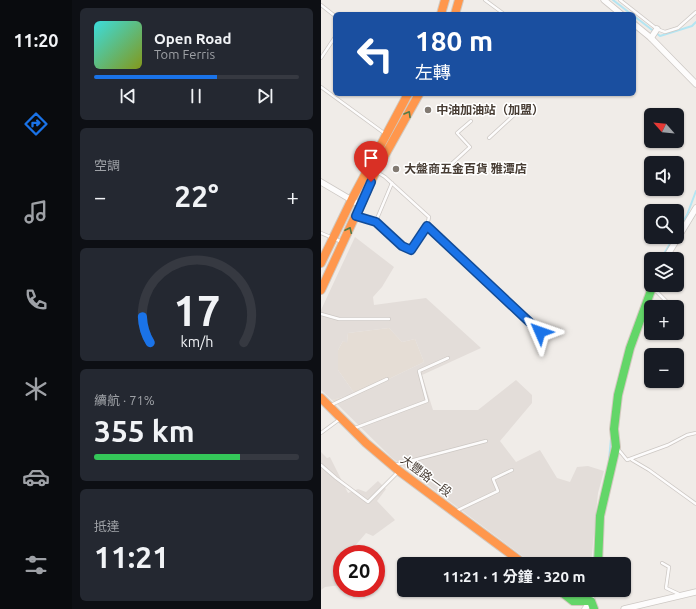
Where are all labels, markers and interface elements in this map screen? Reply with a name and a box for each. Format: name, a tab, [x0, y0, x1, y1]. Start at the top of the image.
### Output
text: 180 m	[415, 25, 493, 56]
icon: left	[349, 28, 401, 80]
text: 11:20	[13, 30, 59, 50]
text: Open Road	[154, 30, 231, 47]
text: Tom Ferris	[154, 47, 215, 61]
text: 左轉	[415, 62, 451, 82]
icon: previous	[117, 85, 139, 107]
icon: pause	[185, 85, 207, 107]
icon: next	[254, 85, 276, 107]
place label: 中油加油站（加盟）	[436, 103, 544, 116]
marker: 中油加油站（加盟）	[423, 105, 433, 115]
north arrow	[644, 108, 684, 148]
map controls	[644, 108, 684, 388]
icon: directions	[22, 110, 50, 138]
one-way arrow	[403, 111, 410, 118]
pin	[354, 141, 388, 182]
icon: arrive	[360, 147, 382, 169]
button: sound	[644, 156, 684, 196]
text: 空調	[94, 158, 120, 172]
place label: 大盤商五金百貨 雅潭店	[404, 162, 527, 175]
marker: 大盤商五金百貨 雅潭店	[391, 164, 401, 174]
text: 22°	[174, 179, 219, 213]
text: −	[94, 184, 106, 209]
text: +	[287, 184, 299, 209]
icon: music	[22, 198, 50, 226]
button: search	[644, 204, 684, 244]
one-way arrow	[345, 226, 353, 233]
button: layers	[644, 252, 684, 292]
icon: phone	[22, 286, 50, 314]
text: 17	[173, 286, 220, 333]
button: +	[644, 300, 684, 340]
position arrow	[519, 311, 561, 353]
text: km/h	[180, 333, 213, 349]
button: −	[644, 348, 684, 388]
icon: climate	[22, 375, 50, 403]
text: 續航 · 71%	[94, 393, 155, 407]
text: 355 km	[94, 414, 195, 448]
street label: 大豐路一段	[398, 452, 454, 499]
icon: car	[22, 463, 50, 491]
text: 抵達	[94, 519, 120, 533]
text: 11:21	[94, 540, 169, 574]
speed limit sign: 20	[333, 545, 385, 597]
icon: filters	[22, 551, 50, 579]
text: 11:21 · 1 分鐘 · 320 m	[442, 568, 586, 585]

